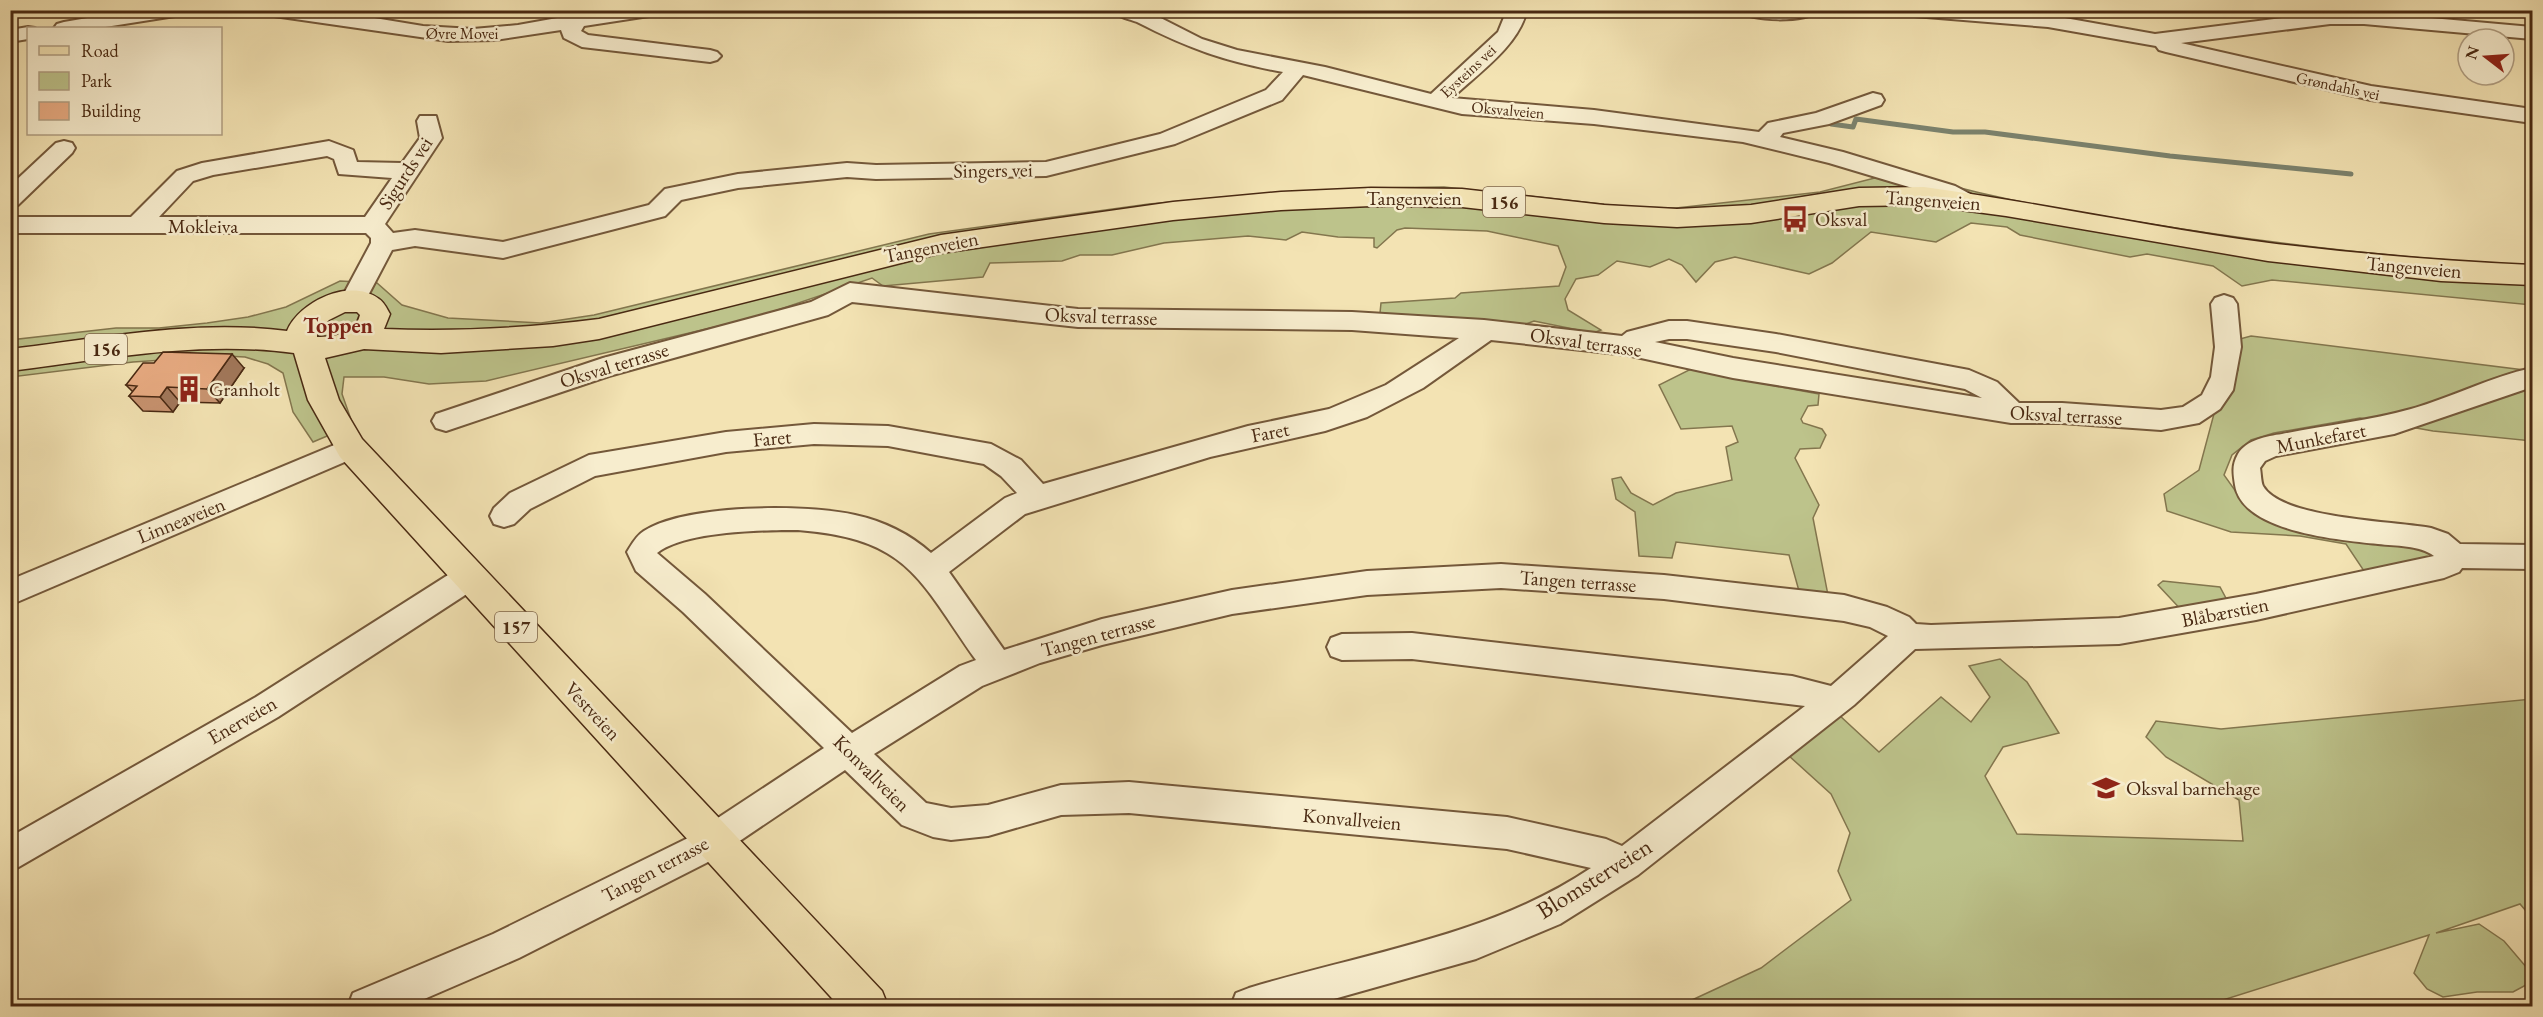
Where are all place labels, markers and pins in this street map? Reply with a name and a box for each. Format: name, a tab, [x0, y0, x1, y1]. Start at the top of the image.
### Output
bus stop icon: Oksval	[1780, 204, 1810, 234]
place label: Oksval	[1815, 206, 1868, 232]
building icon: Granholt	[174, 374, 204, 404]
place label: Granholt	[209, 376, 280, 402]
school or university icon: Oksval barnehage	[2091, 773, 2121, 803]
place label: Oksval barnehage	[2126, 775, 2260, 801]

